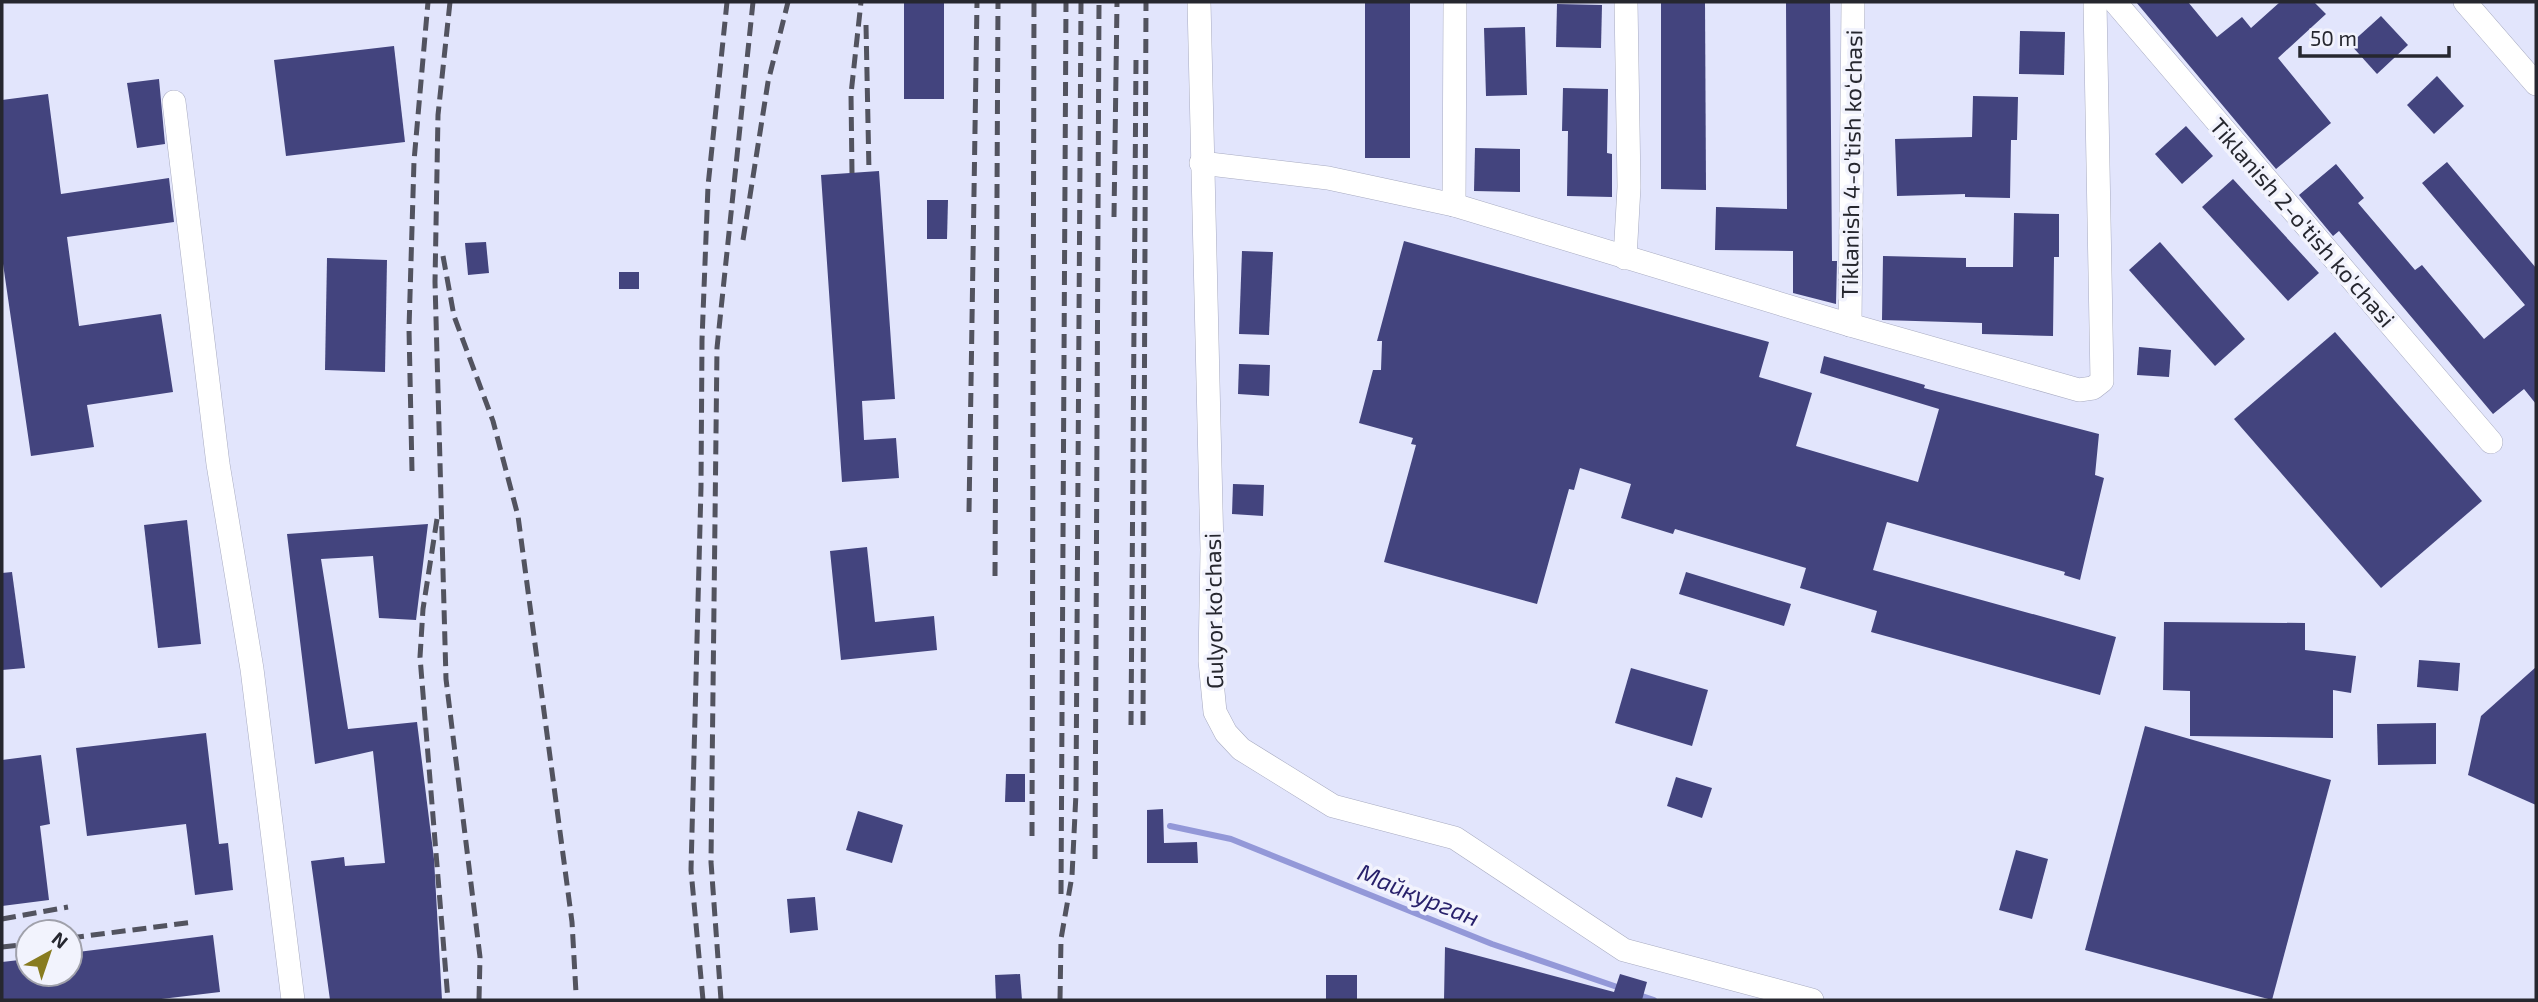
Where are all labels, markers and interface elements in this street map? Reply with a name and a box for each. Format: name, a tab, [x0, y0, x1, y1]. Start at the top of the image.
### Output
scale bar	[2300, 14, 2449, 58]
text: 50 m	[2310, 25, 2357, 50]
street label: Tiklanish 4-o'tish ko‘chasi	[1835, 29, 1867, 299]
street label: Tiklanish 2-o'tish ko'chasi	[2205, 112, 2401, 332]
street label: Gulyor ko'chasi	[1198, 533, 1228, 689]
water label: Майкурган	[1354, 857, 1484, 931]
north arrow	[14, 918, 84, 988]
text: N	[48, 926, 73, 953]

